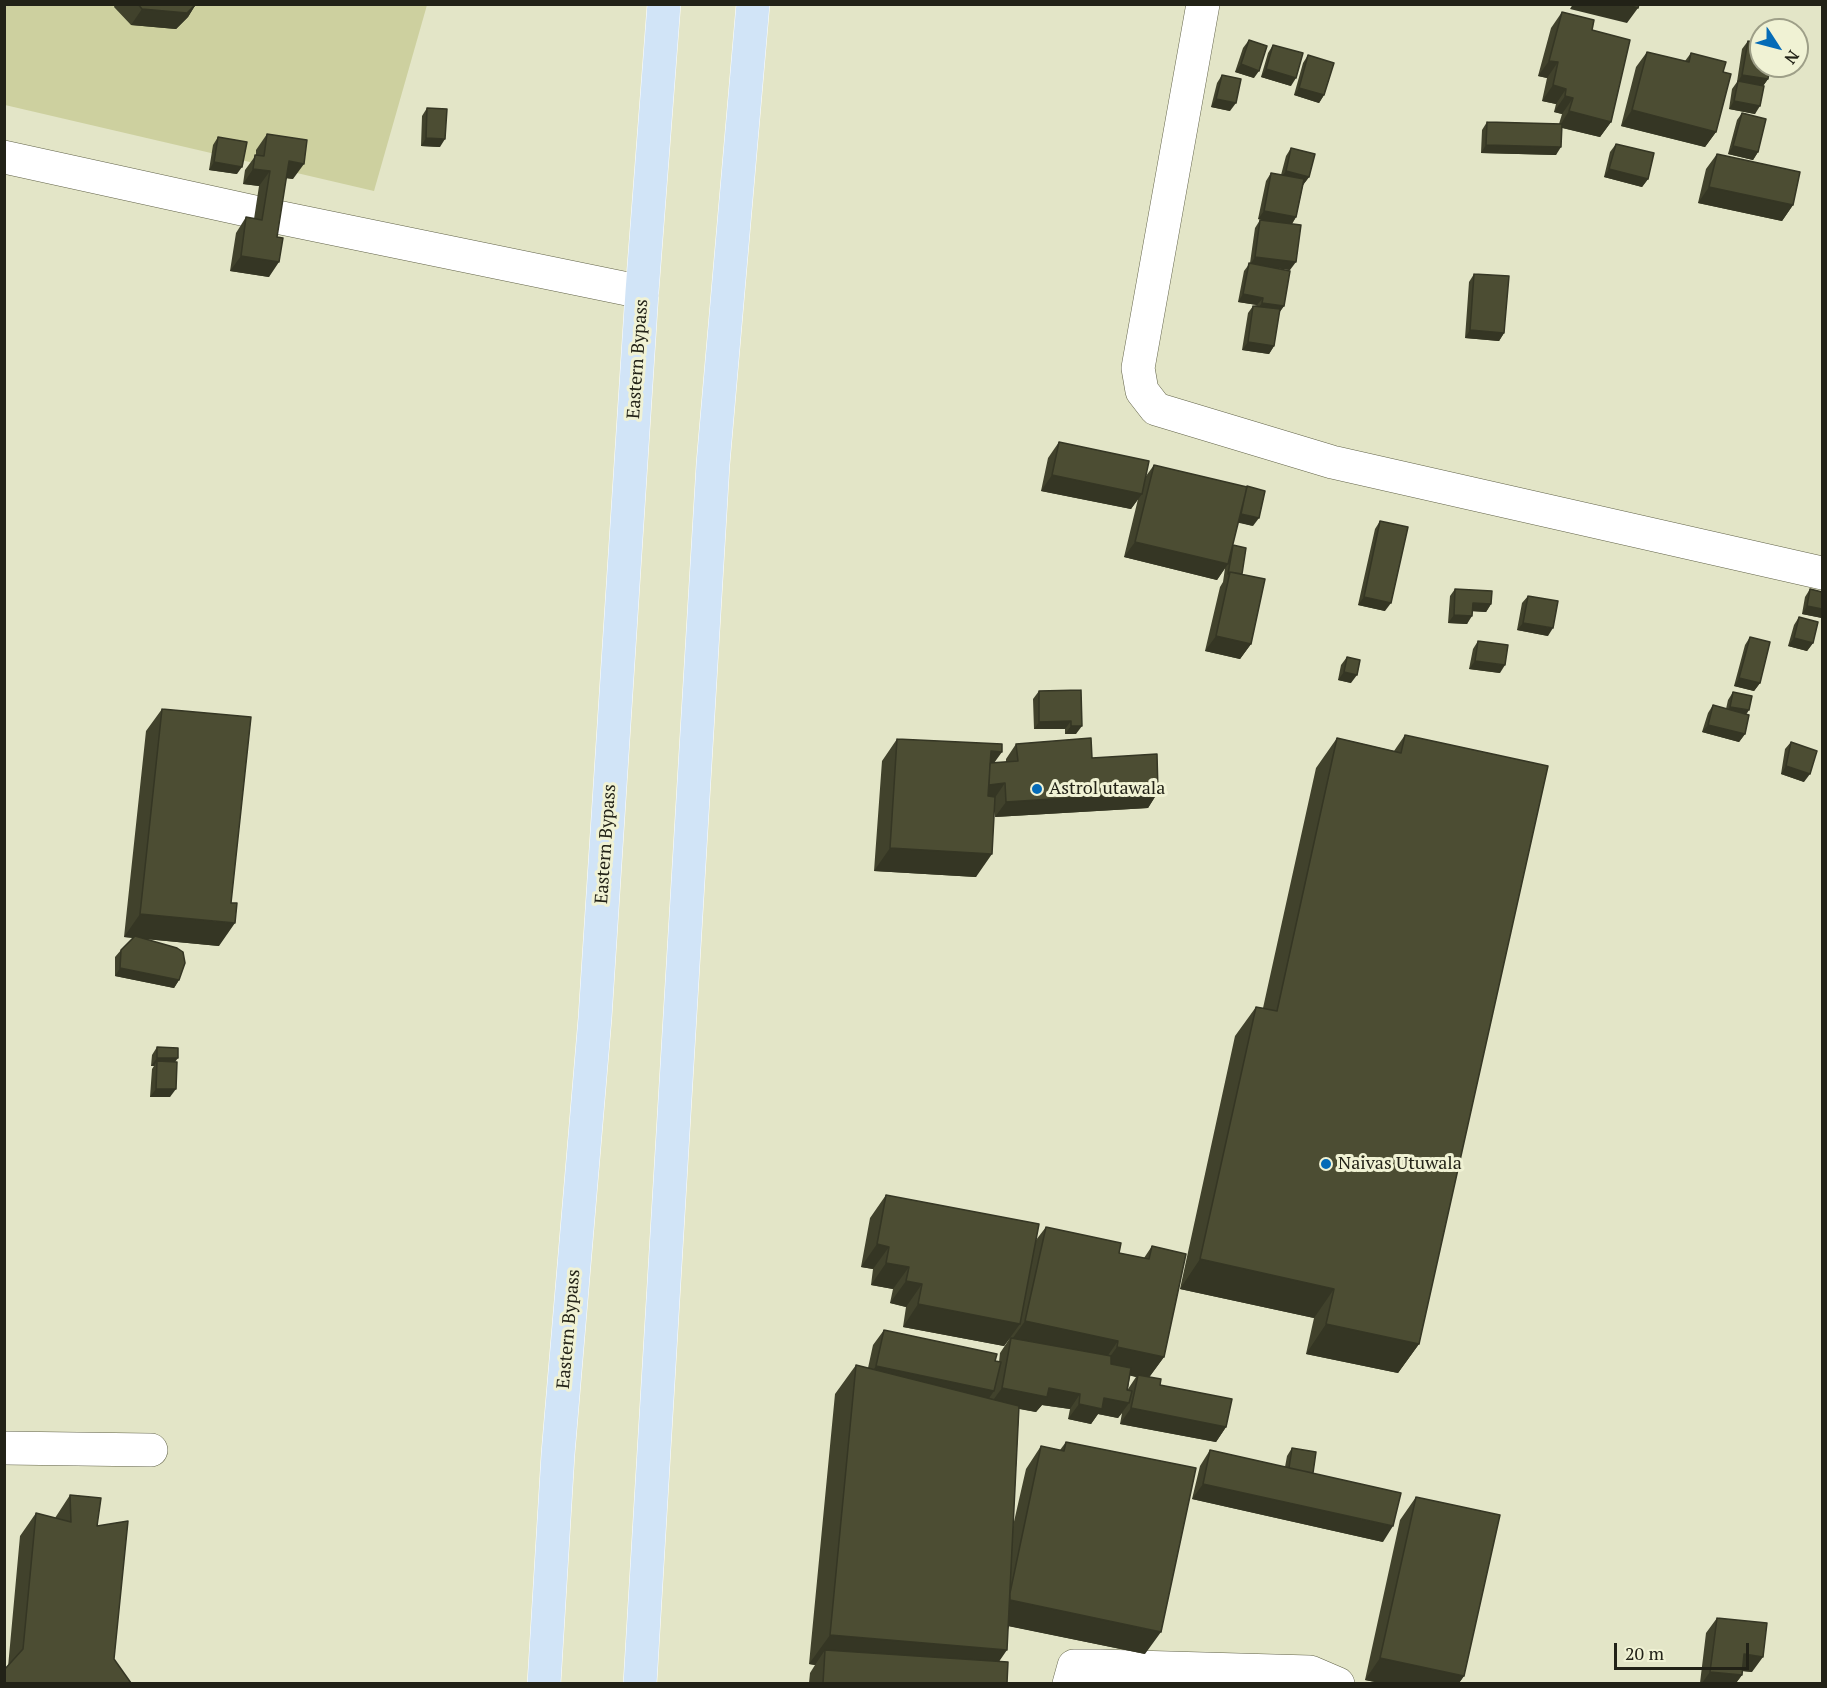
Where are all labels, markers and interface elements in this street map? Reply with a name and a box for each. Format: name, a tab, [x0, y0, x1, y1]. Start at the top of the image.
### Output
north arrow	[1749, 18, 1809, 78]
text: N	[1779, 46, 1804, 69]
street label: Eastern Bypass	[623, 298, 653, 420]
place label: Astrol utawala	[1049, 778, 1165, 800]
marker: Astrol utawala	[1030, 782, 1044, 796]
street label: Eastern Bypass	[591, 783, 621, 905]
place label: Naivas Utuwala	[1338, 1153, 1462, 1175]
marker: Naivas Utuwala	[1319, 1157, 1333, 1171]
street label: Eastern Bypass	[553, 1268, 585, 1390]
scale bar	[1617, 1631, 1752, 1669]
text: 20 m	[1625, 1641, 1664, 1665]

